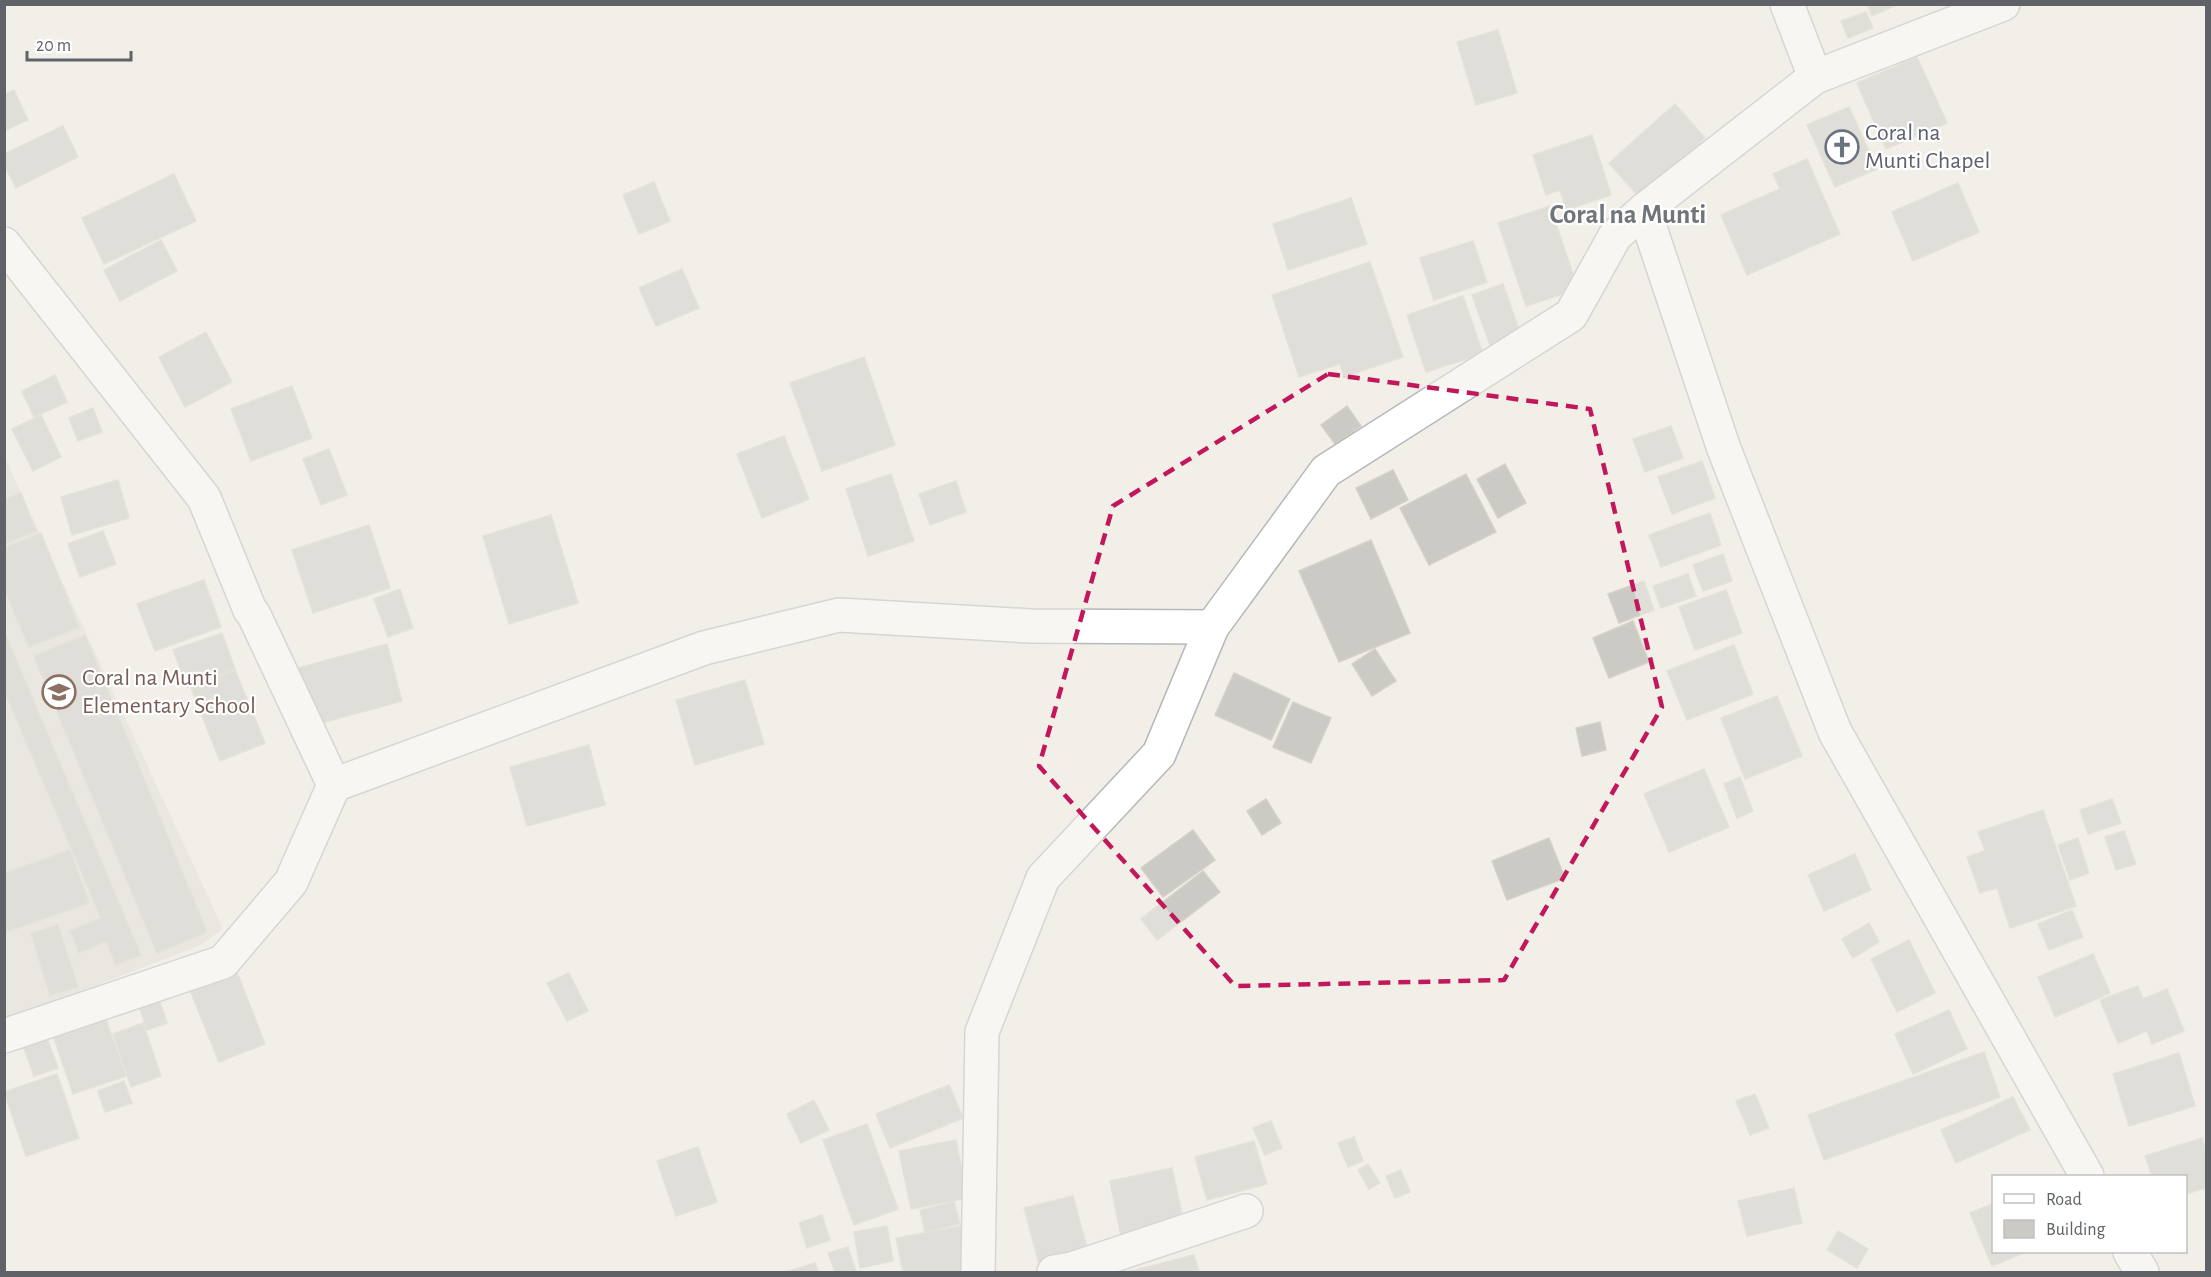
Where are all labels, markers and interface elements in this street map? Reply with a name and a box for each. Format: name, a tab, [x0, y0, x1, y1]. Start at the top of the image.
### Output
scale bar	[27, 24, 130, 62]
text: 20 m	[36, 37, 71, 55]
place label: Coral na Munti Chapel	[1865, 121, 1991, 173]
church icon: Coral na Munti Chapel	[1824, 129, 1860, 165]
district label: Coral na Munti	[1550, 201, 1706, 228]
place label: Coral na Munti Elementary School	[82, 666, 256, 718]
school or university icon: Coral na Munti Elementary School	[41, 674, 77, 710]
legend	[1992, 1175, 2187, 1253]
text: Road	[2046, 1191, 2082, 1209]
text: Building	[2046, 1221, 2106, 1239]

